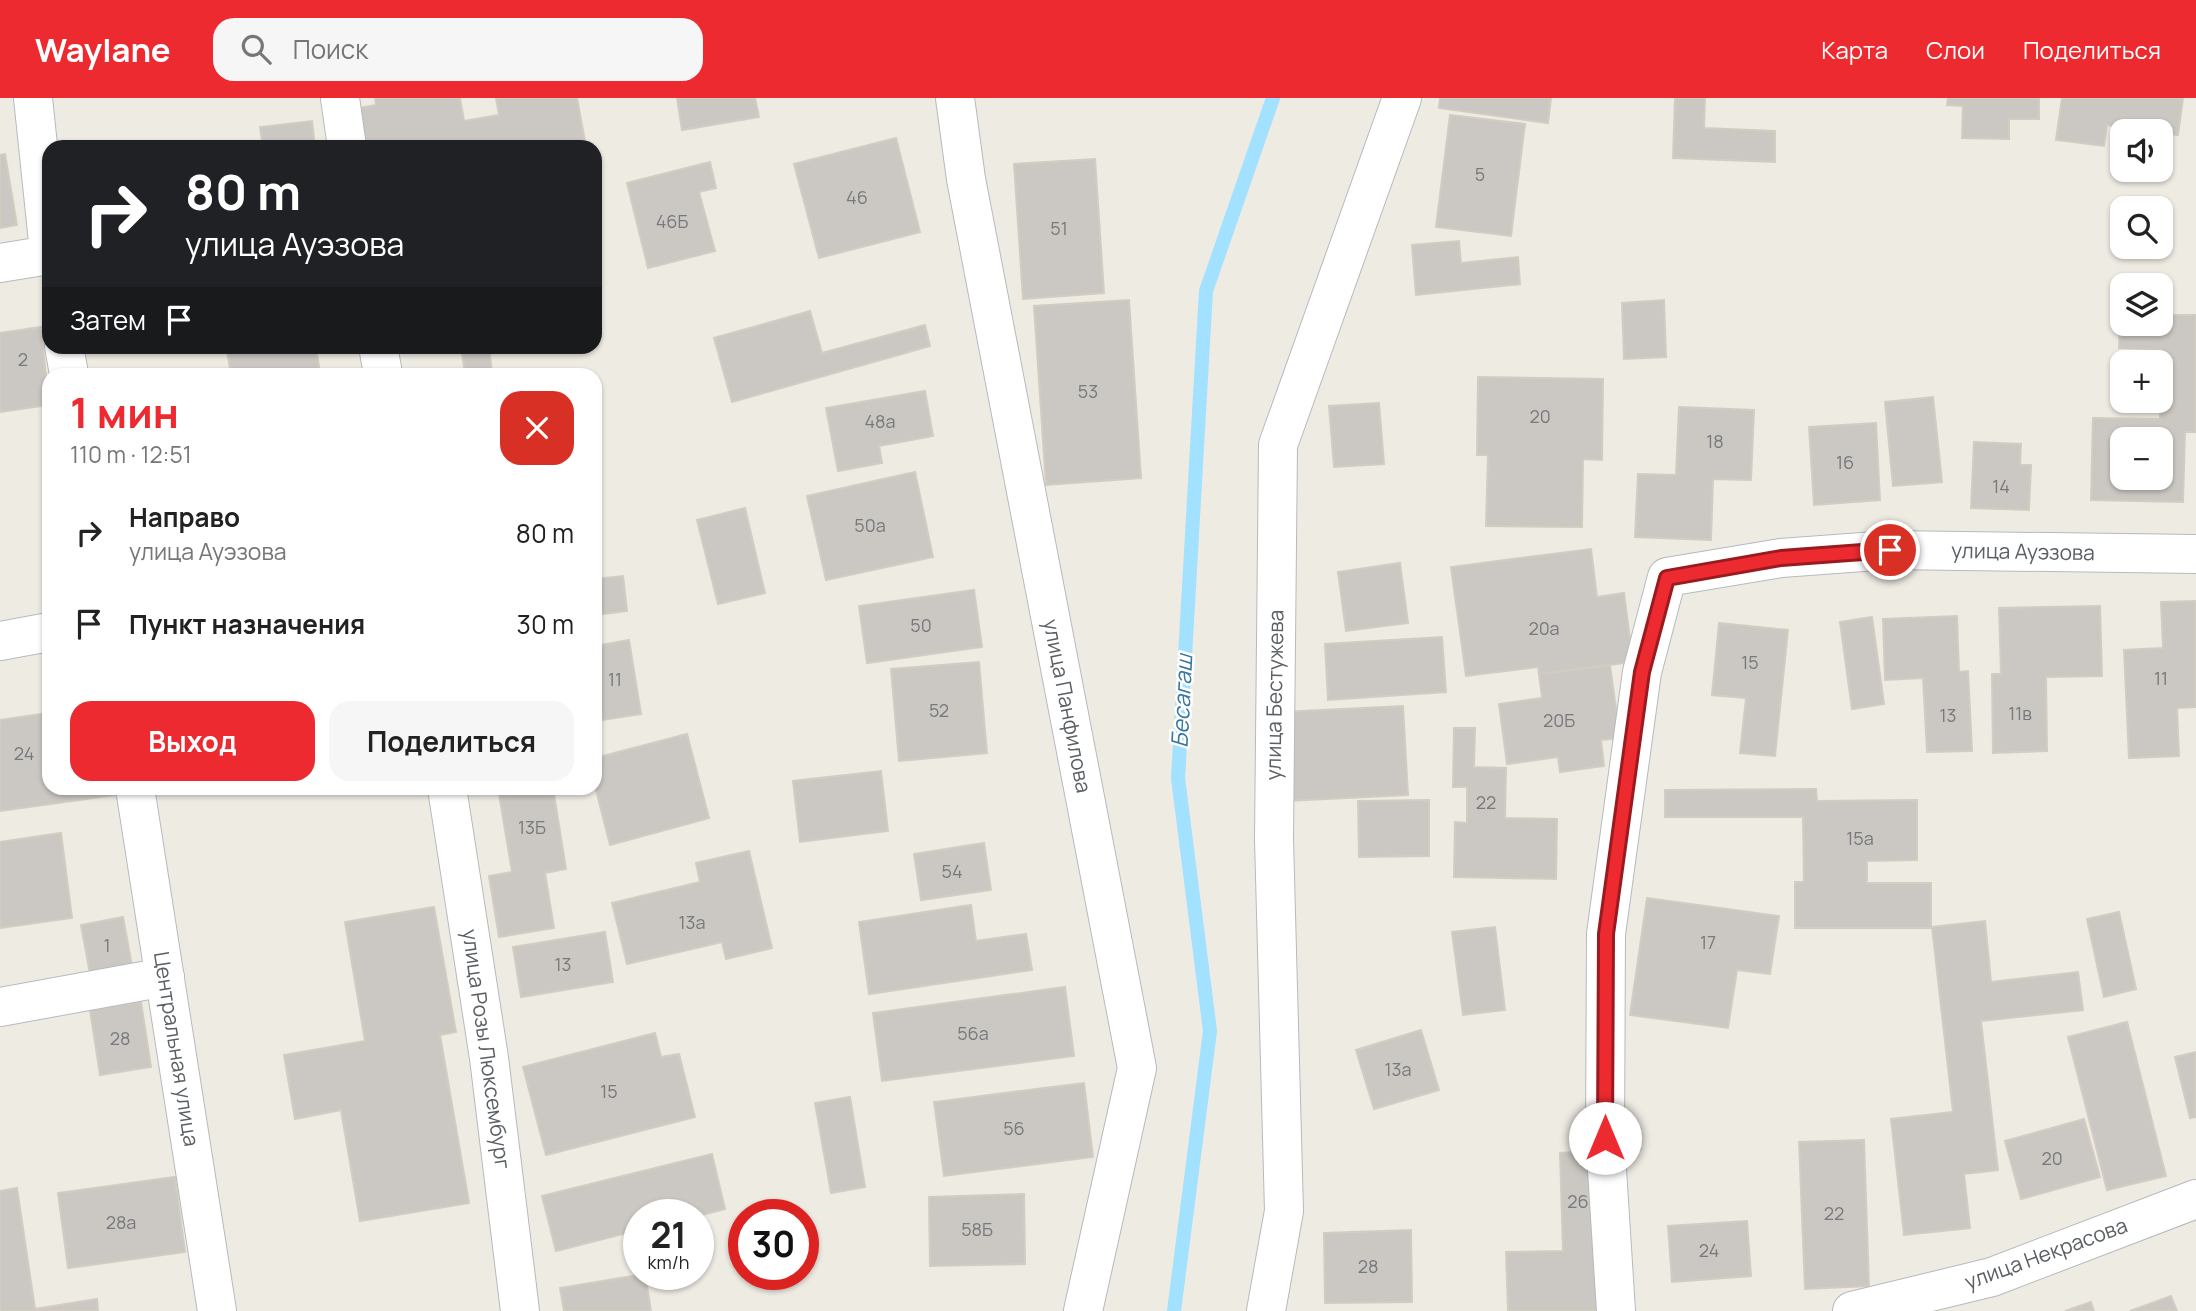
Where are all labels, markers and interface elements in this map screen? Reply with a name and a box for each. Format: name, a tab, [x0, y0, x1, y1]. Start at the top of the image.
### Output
search box	[213, 18, 703, 81]
text: Waylane	[35, 27, 171, 72]
icon: search	[237, 30, 275, 68]
text: Поиск	[293, 31, 368, 67]
text: Карта	[1821, 33, 1888, 66]
text: Слои	[1926, 33, 1985, 66]
text: Поделиться	[2023, 33, 2161, 66]
map controls	[2110, 119, 2173, 490]
button: sound	[2110, 119, 2173, 182]
text: 80 m	[185, 158, 301, 225]
house number: 5	[1475, 162, 1485, 186]
icon: right	[70, 168, 161, 259]
house number: 46	[846, 185, 868, 209]
button: search	[2110, 196, 2173, 259]
house number: 46Б	[656, 209, 688, 233]
house number: 51	[1050, 216, 1068, 240]
text: улица Ауэзова	[185, 222, 404, 266]
button: layers	[2110, 273, 2173, 336]
icon: arrive	[160, 301, 198, 339]
text: Затем	[70, 302, 146, 338]
house number: 2	[18, 347, 28, 371]
button: +	[2110, 350, 2173, 413]
house number: 53	[1078, 379, 1098, 403]
text: 1 мин	[70, 383, 179, 441]
button: close	[500, 391, 574, 465]
house number: 20	[1529, 404, 1551, 428]
house number: 48а	[864, 409, 896, 433]
button: −	[2110, 427, 2173, 490]
house number: 18	[1706, 429, 1724, 453]
text: 110 m · 12:51	[70, 438, 192, 470]
house number: 16	[1836, 450, 1854, 474]
house number: 14	[1992, 474, 2010, 498]
text: Направо	[129, 499, 240, 535]
house number: 50а	[854, 513, 886, 537]
icon: right	[70, 514, 108, 552]
text: 80 m	[516, 515, 574, 551]
pin	[1860, 520, 1920, 580]
icon: arrive	[1871, 531, 1909, 569]
text: улица Ауэзова	[129, 535, 287, 567]
street label: улица Ауэзова	[1951, 536, 2095, 566]
icon: arrive	[70, 605, 108, 643]
text: Пункт назначения	[129, 606, 365, 642]
text: 30 m	[517, 606, 574, 642]
street label: улица Бестужева	[1259, 609, 1289, 781]
house number: 50	[910, 613, 932, 637]
street label: улица Панфилова	[1037, 616, 1099, 795]
house number: 20а	[1528, 616, 1560, 640]
house number: 15	[1741, 650, 1759, 674]
water label: Бесагаш	[1163, 652, 1199, 748]
house number: 11	[2154, 666, 2168, 690]
house number: 11	[608, 667, 622, 691]
house number: 52	[929, 698, 949, 722]
button: Выход	[70, 701, 315, 781]
button: Поделиться	[329, 701, 574, 781]
house number: 11в	[2008, 701, 2032, 725]
house number: 13	[1940, 703, 1956, 727]
house number: 20Б	[1543, 708, 1575, 732]
house number: 24	[14, 741, 34, 765]
house number: 22	[1476, 790, 1496, 814]
house number: 13Б	[518, 815, 546, 839]
house number: 15а	[1846, 826, 1874, 850]
house number: 54	[941, 859, 963, 883]
house number: 13а	[679, 910, 705, 934]
street label: улица Розы Люксембург	[456, 927, 518, 1171]
house number: 17	[1700, 930, 1716, 954]
house number: 1	[103, 933, 111, 957]
street label: Центральная улица	[148, 950, 206, 1148]
house number: 13	[555, 952, 571, 976]
house number: 56а	[957, 1021, 989, 1045]
house number: 28	[110, 1026, 130, 1050]
house number: 13а	[1385, 1057, 1411, 1081]
house number: 15	[600, 1079, 618, 1103]
position arrow	[1568, 1101, 1642, 1175]
house number: 56	[1003, 1116, 1025, 1140]
house number: 20	[2041, 1146, 2063, 1170]
house number: 26	[1567, 1189, 1589, 1213]
speed limit sign: 30	[728, 1199, 819, 1290]
house number: 22	[1824, 1201, 1844, 1225]
house number: 28а	[106, 1210, 136, 1234]
text: 21	[650, 1211, 687, 1259]
street label: улица Некрасова	[1960, 1211, 2131, 1296]
house number: 58Б	[961, 1217, 993, 1241]
house number: 24	[1699, 1238, 1719, 1262]
text: km/h	[648, 1250, 689, 1274]
house number: 28	[1358, 1254, 1378, 1278]

